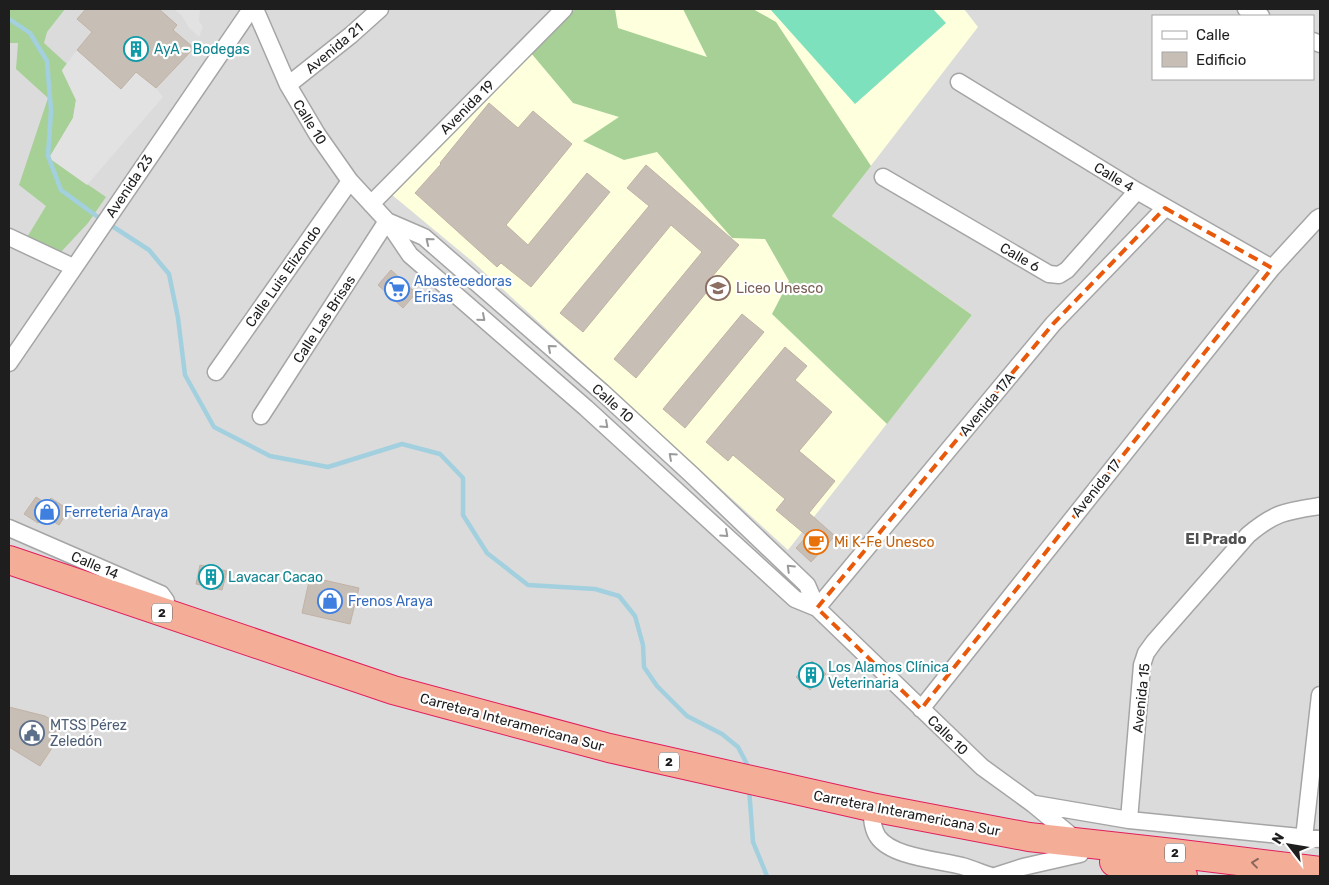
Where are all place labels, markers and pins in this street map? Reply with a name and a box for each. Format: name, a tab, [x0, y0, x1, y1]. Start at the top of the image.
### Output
building icon: AyA - Bodegas	[123, 36, 149, 62]
place label: AyA - Bodegas	[154, 41, 250, 58]
place label: Abastecedoras Erisas	[414, 273, 512, 306]
school or university icon: Liceo Unesco	[705, 275, 731, 301]
supermarket icon: Abastecedoras Erisas	[384, 276, 410, 302]
place label: Liceo Unesco	[736, 280, 823, 297]
shop icon: Ferreteria Araya	[34, 499, 60, 525]
place label: Ferreteria Araya	[64, 504, 168, 521]
cafe icon: Mi K-Fe Unesco	[803, 529, 829, 555]
place label: Mi K-Fe Unesco	[834, 534, 935, 551]
building icon: Lavacar Cacao	[198, 564, 224, 590]
place label: Lavacar Cacao	[228, 569, 323, 586]
shop icon: Frenos Araya	[317, 588, 343, 614]
place label: Frenos Araya	[348, 593, 433, 610]
place label: Los Alamos Clínica Veterinaria	[828, 659, 949, 692]
building icon: Los Alamos Clínica Veterinaria	[798, 662, 824, 688]
place label: MTSS Pérez Zeledón	[50, 717, 127, 750]
public building icon: MTSS Pérez Zeledón	[19, 720, 45, 746]

